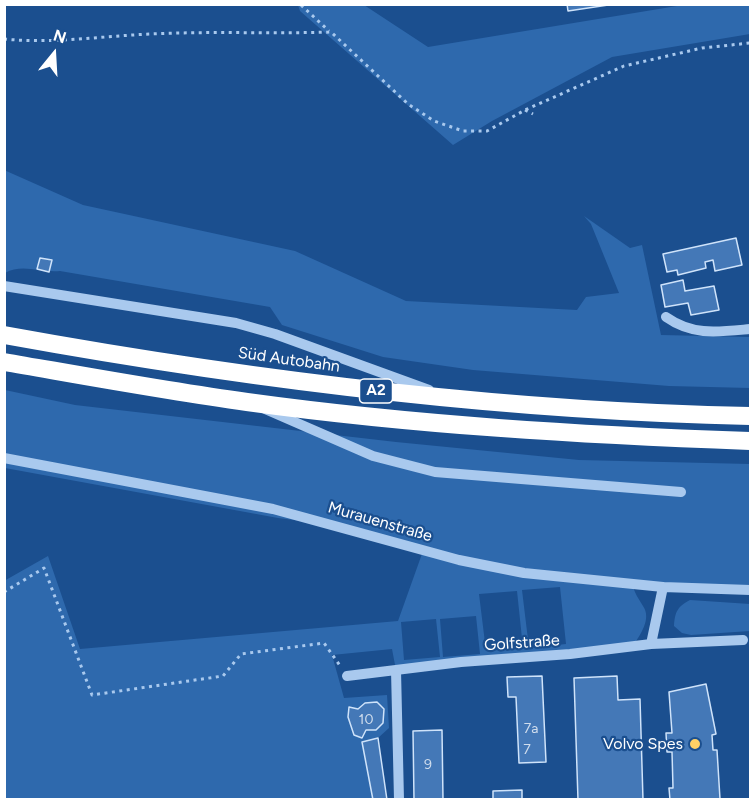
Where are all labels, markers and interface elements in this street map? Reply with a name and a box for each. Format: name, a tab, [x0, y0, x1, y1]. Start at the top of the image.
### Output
north arrow	[24, 24, 84, 84]
text: N	[51, 25, 69, 47]
street label: Süd Autobahn	[237, 343, 341, 377]
road number: A2	[360, 379, 392, 403]
street label: Murauenstraße	[326, 498, 434, 546]
street label: Golfstraße	[484, 631, 560, 655]
house number: 10	[359, 712, 373, 728]
house number: 7a	[524, 721, 538, 737]
place label: Volvo Spes	[603, 734, 683, 754]
marker: Volvo Spes	[688, 737, 702, 751]
house number: 7	[523, 742, 531, 758]
house number: 9	[424, 757, 432, 773]

